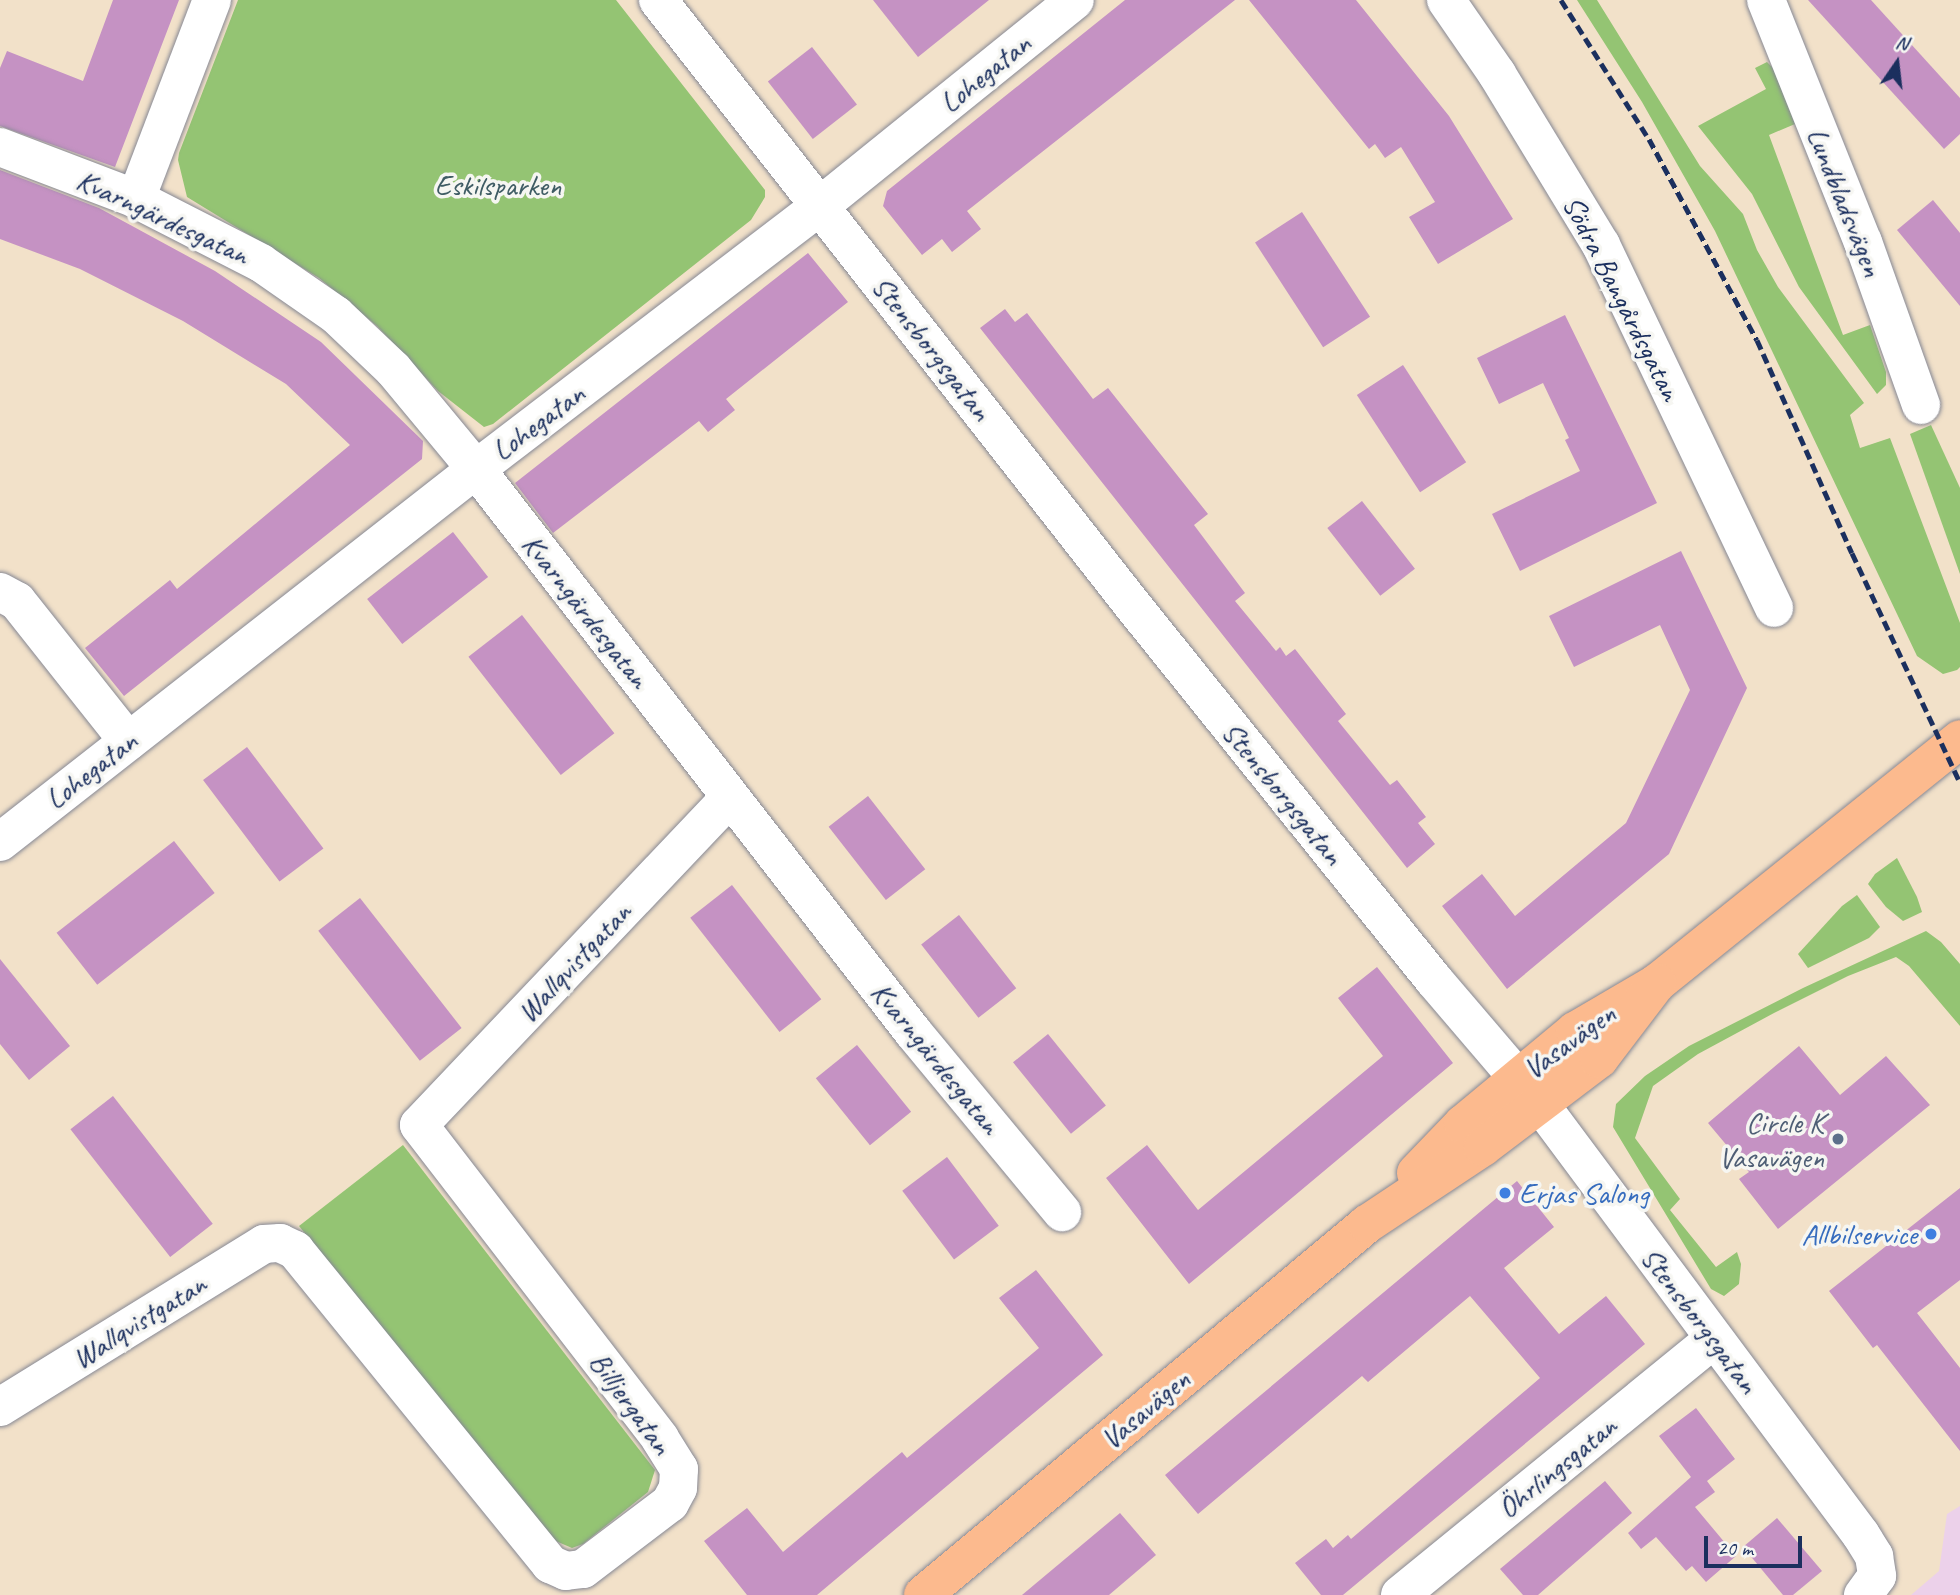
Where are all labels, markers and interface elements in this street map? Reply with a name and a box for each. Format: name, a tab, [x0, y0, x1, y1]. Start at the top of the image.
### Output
street label: Lohegatan	[932, 25, 1038, 121]
north arrow	[1862, 28, 1932, 98]
text: N	[1893, 30, 1911, 56]
street label: Lundbladsvägen	[1799, 122, 1891, 282]
street label: Kvarngärdesgatan	[71, 161, 255, 273]
park label: Eskilsparken	[435, 167, 561, 203]
street label: Södra Bangårdsgatan	[1555, 189, 1689, 407]
street label: Stensborgsgatan	[864, 269, 1000, 427]
street label: Lohegatan	[485, 376, 591, 468]
street label: Kvarngärdesgatan	[515, 527, 657, 695]
street label: Stensborgsgatan	[1214, 714, 1352, 872]
street label: Lohegatan	[38, 723, 144, 817]
street label: Wallqvistgatan	[509, 894, 639, 1030]
street label: Kvarngärdesgatan	[864, 974, 1008, 1142]
street label: Vasavägen	[1516, 995, 1622, 1087]
place label: Circle K Vasavägen	[1718, 1104, 1824, 1174]
marker: Circle K Vasavägen	[1830, 1131, 1846, 1147]
place label: Erjas Salong	[1519, 1175, 1650, 1211]
marker: Erjas Salong	[1497, 1185, 1513, 1201]
place label: Allbilservice	[1801, 1216, 1917, 1252]
marker: Allbilservice	[1923, 1226, 1939, 1242]
street label: Stensborgsgatan	[1633, 1240, 1767, 1400]
street label: Wallqvistgatan	[65, 1266, 213, 1376]
street label: Billjergatan	[582, 1345, 680, 1461]
street label: Vasavägen	[1093, 1361, 1197, 1457]
street label: Öhrlingsgatan	[1490, 1408, 1624, 1526]
scale bar	[1708, 1522, 1806, 1566]
text: 20 m	[1717, 1535, 1753, 1561]

